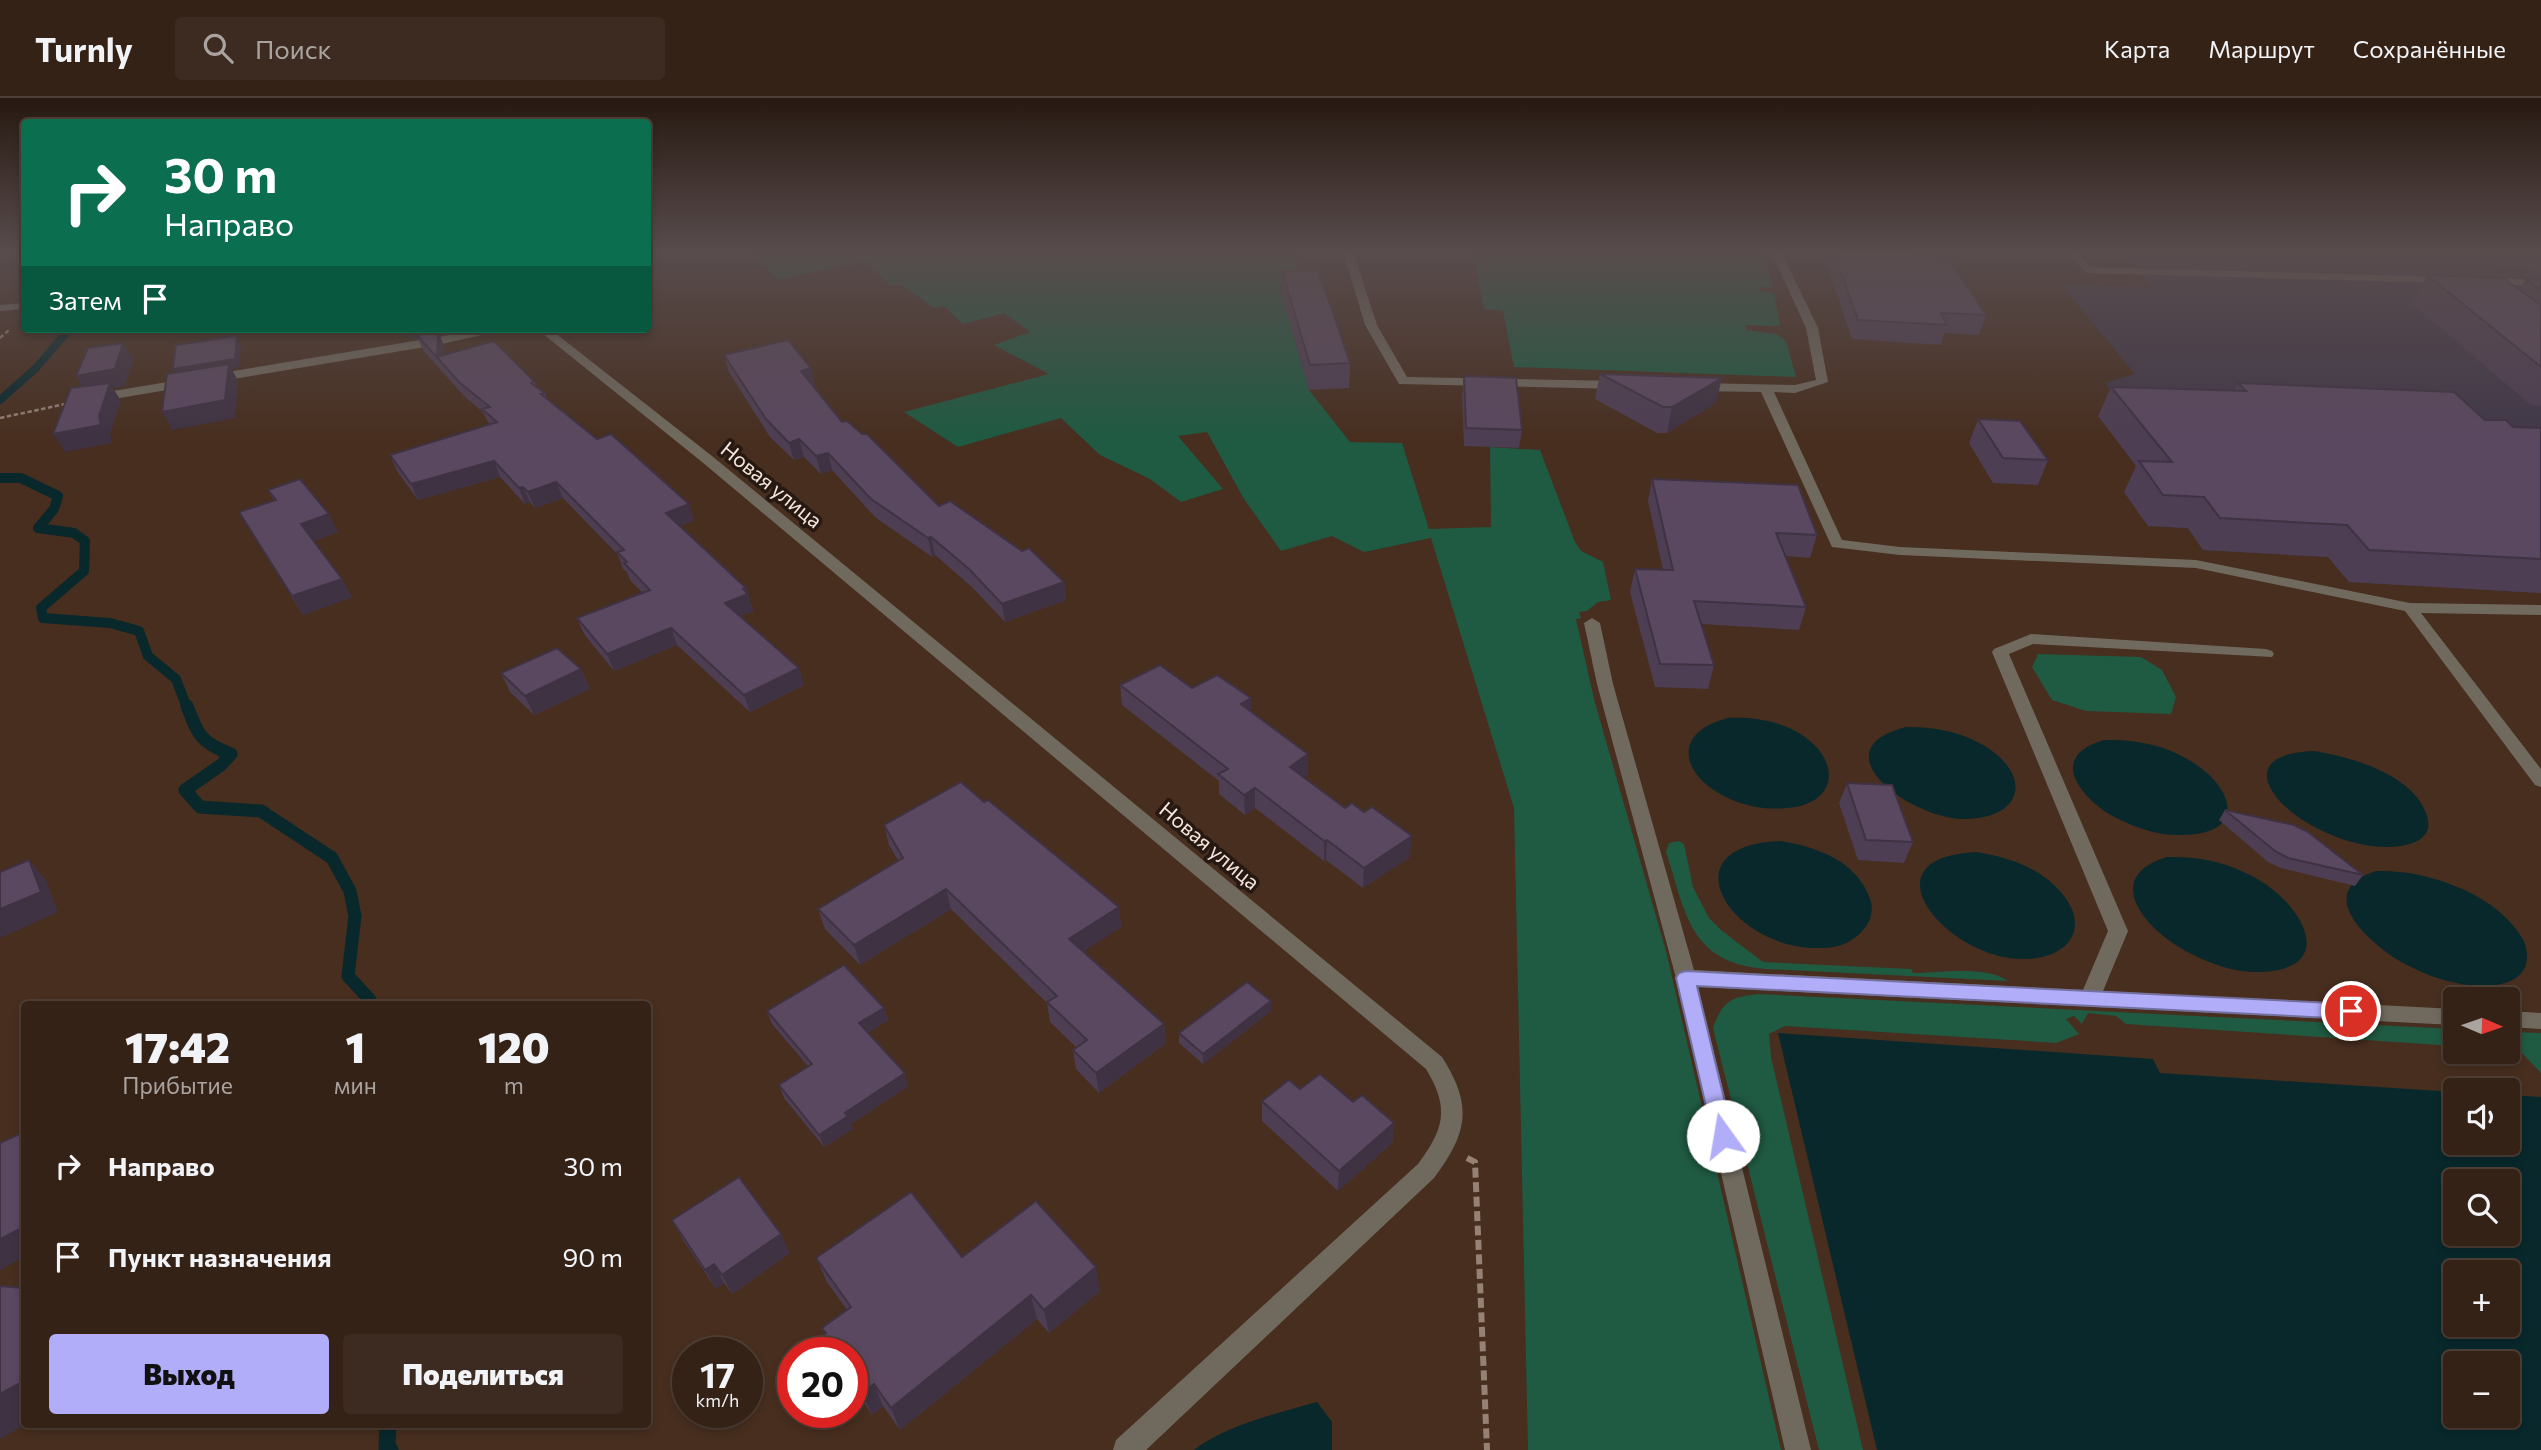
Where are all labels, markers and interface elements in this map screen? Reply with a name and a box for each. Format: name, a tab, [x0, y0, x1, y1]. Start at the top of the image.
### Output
search box	[175, 17, 665, 80]
text: Turnly	[35, 28, 133, 69]
icon: search	[199, 29, 237, 67]
text: Поиск	[255, 33, 332, 64]
text: Карта	[2104, 34, 2170, 63]
text: Маршрут	[2208, 34, 2315, 63]
text: Сохранённые	[2353, 34, 2506, 63]
text: 30 m	[164, 143, 277, 203]
icon: right	[49, 147, 140, 238]
text: Направо	[164, 203, 294, 243]
icon: arrive	[136, 280, 174, 318]
text: Затем	[49, 284, 122, 315]
street label: Новая улица	[716, 436, 828, 532]
street label: Новая улица	[1155, 796, 1265, 894]
pin	[2321, 981, 2381, 1041]
north arrow	[2443, 987, 2520, 1064]
map controls	[2443, 987, 2520, 1428]
icon: arrive	[2332, 992, 2370, 1030]
text: 17:42	[125, 1020, 230, 1072]
text: 1	[346, 1020, 365, 1072]
text: 120	[478, 1020, 550, 1072]
text: Прибытие	[122, 1071, 233, 1099]
text: мин	[334, 1071, 377, 1099]
text: m	[504, 1071, 524, 1099]
button: sound	[2443, 1078, 2520, 1155]
position arrow	[1686, 1099, 1760, 1173]
icon: right	[49, 1147, 87, 1185]
text: Направо	[108, 1150, 215, 1181]
text: 30 m	[564, 1150, 623, 1181]
button: search	[2443, 1169, 2520, 1246]
icon: arrive	[49, 1238, 87, 1276]
text: Пункт назначения	[108, 1241, 332, 1272]
text: 90 m	[563, 1241, 623, 1272]
button: +	[2443, 1260, 2520, 1337]
button: Выход	[49, 1334, 329, 1414]
button: Поделиться	[343, 1334, 623, 1414]
speed limit sign: 20	[777, 1337, 868, 1428]
button: −	[2443, 1351, 2520, 1428]
text: 17	[700, 1352, 735, 1395]
text: km/h	[696, 1389, 739, 1411]

